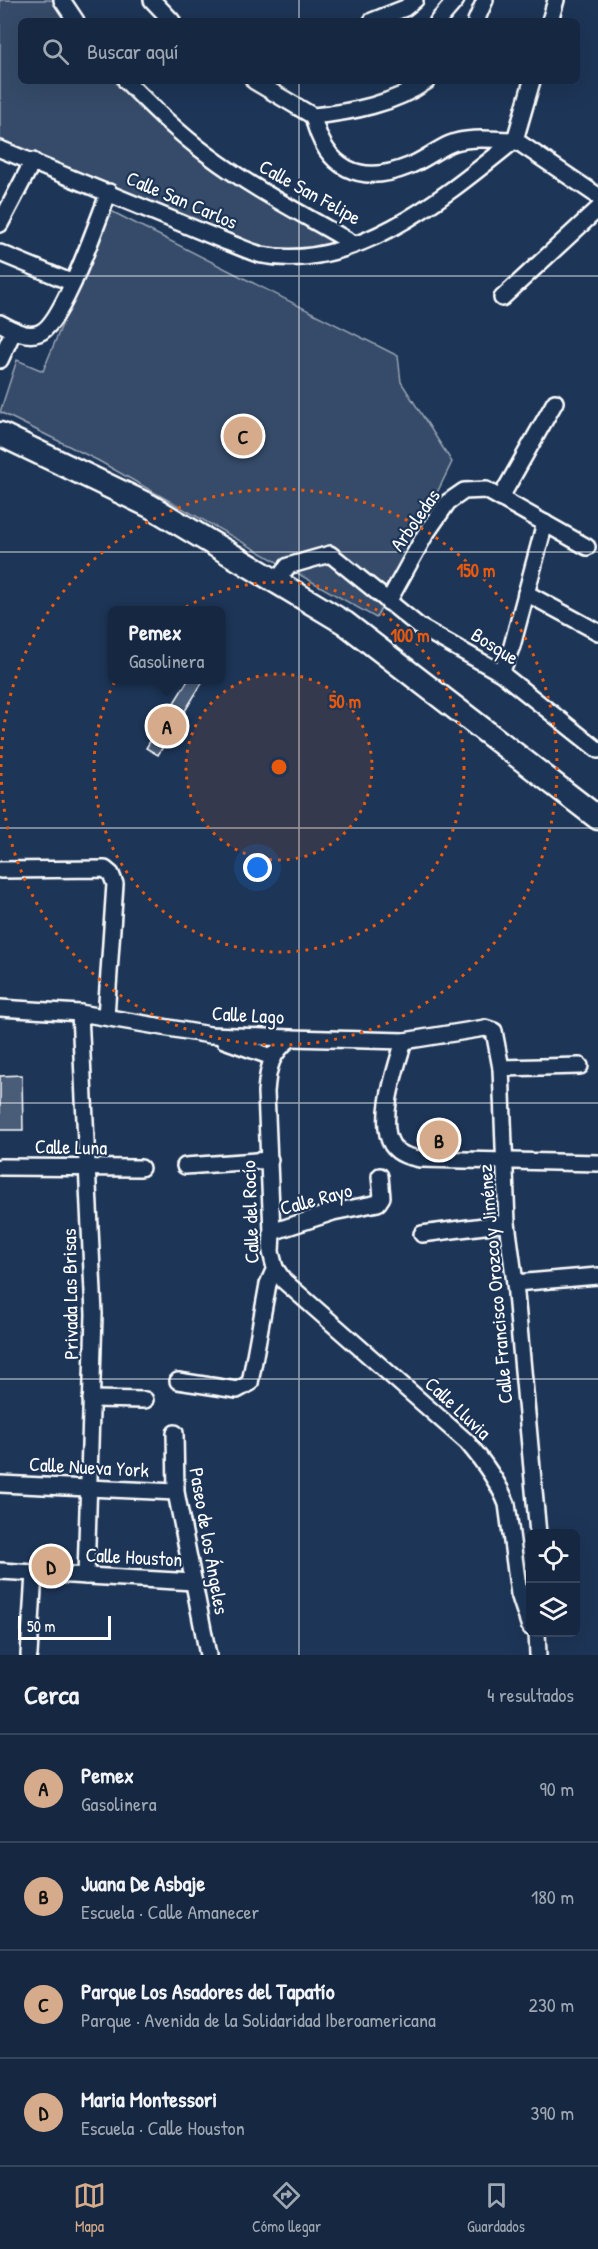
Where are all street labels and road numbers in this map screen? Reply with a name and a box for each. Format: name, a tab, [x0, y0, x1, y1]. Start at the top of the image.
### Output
street label: Calle San Felipe	[255, 153, 366, 231]
street label: Calle San Carlos	[123, 164, 242, 235]
street label: Arboledas	[383, 483, 446, 556]
street label: Bosque	[466, 621, 524, 671]
street label: Calle Lago	[211, 999, 285, 1030]
street label: Calle Luna	[35, 1132, 108, 1161]
street label: Calle del Rocío	[234, 1160, 265, 1264]
street label: Calle Francisco Orozco y Jiménez	[471, 1163, 518, 1405]
street label: Calle Rayo	[277, 1176, 355, 1221]
street label: Privada Las Brisas	[55, 1228, 84, 1360]
street label: Calle Lluvia	[419, 1370, 497, 1445]
street label: Calle Nueva York	[28, 1450, 150, 1483]
street label: Paseo de los Ángeles	[183, 1465, 236, 1617]
street label: Calle Houston	[85, 1540, 183, 1573]

